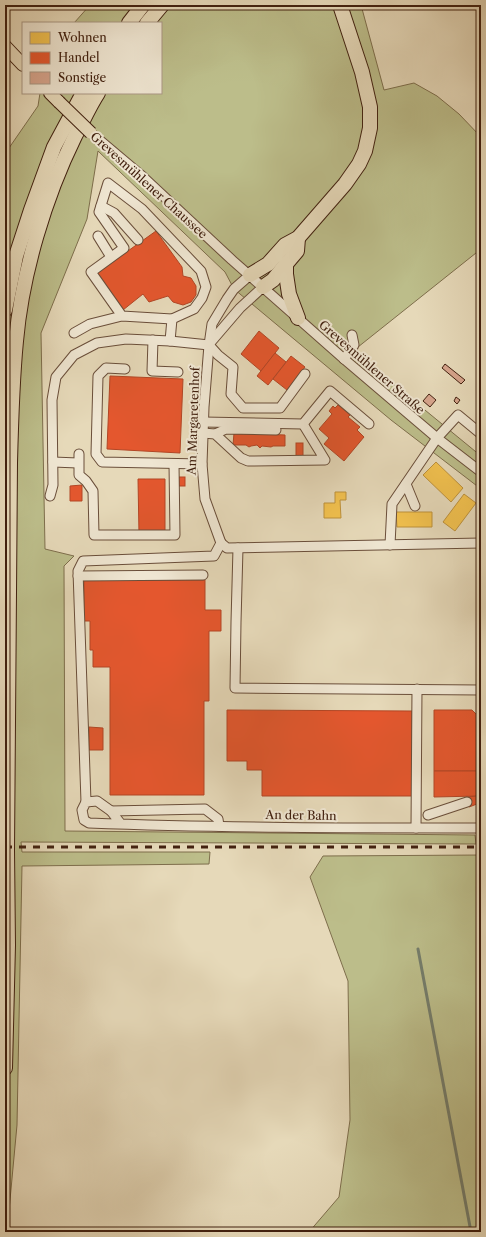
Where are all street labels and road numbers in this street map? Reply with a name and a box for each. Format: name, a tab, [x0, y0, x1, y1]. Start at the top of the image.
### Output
street label: Grevesmühlener Chaussee	[88, 129, 211, 242]
street label: Grevesmühlener Straße	[316, 317, 428, 417]
street label: Am Margaretenhof	[184, 365, 202, 476]
street label: An der Bahn	[264, 807, 337, 823]

